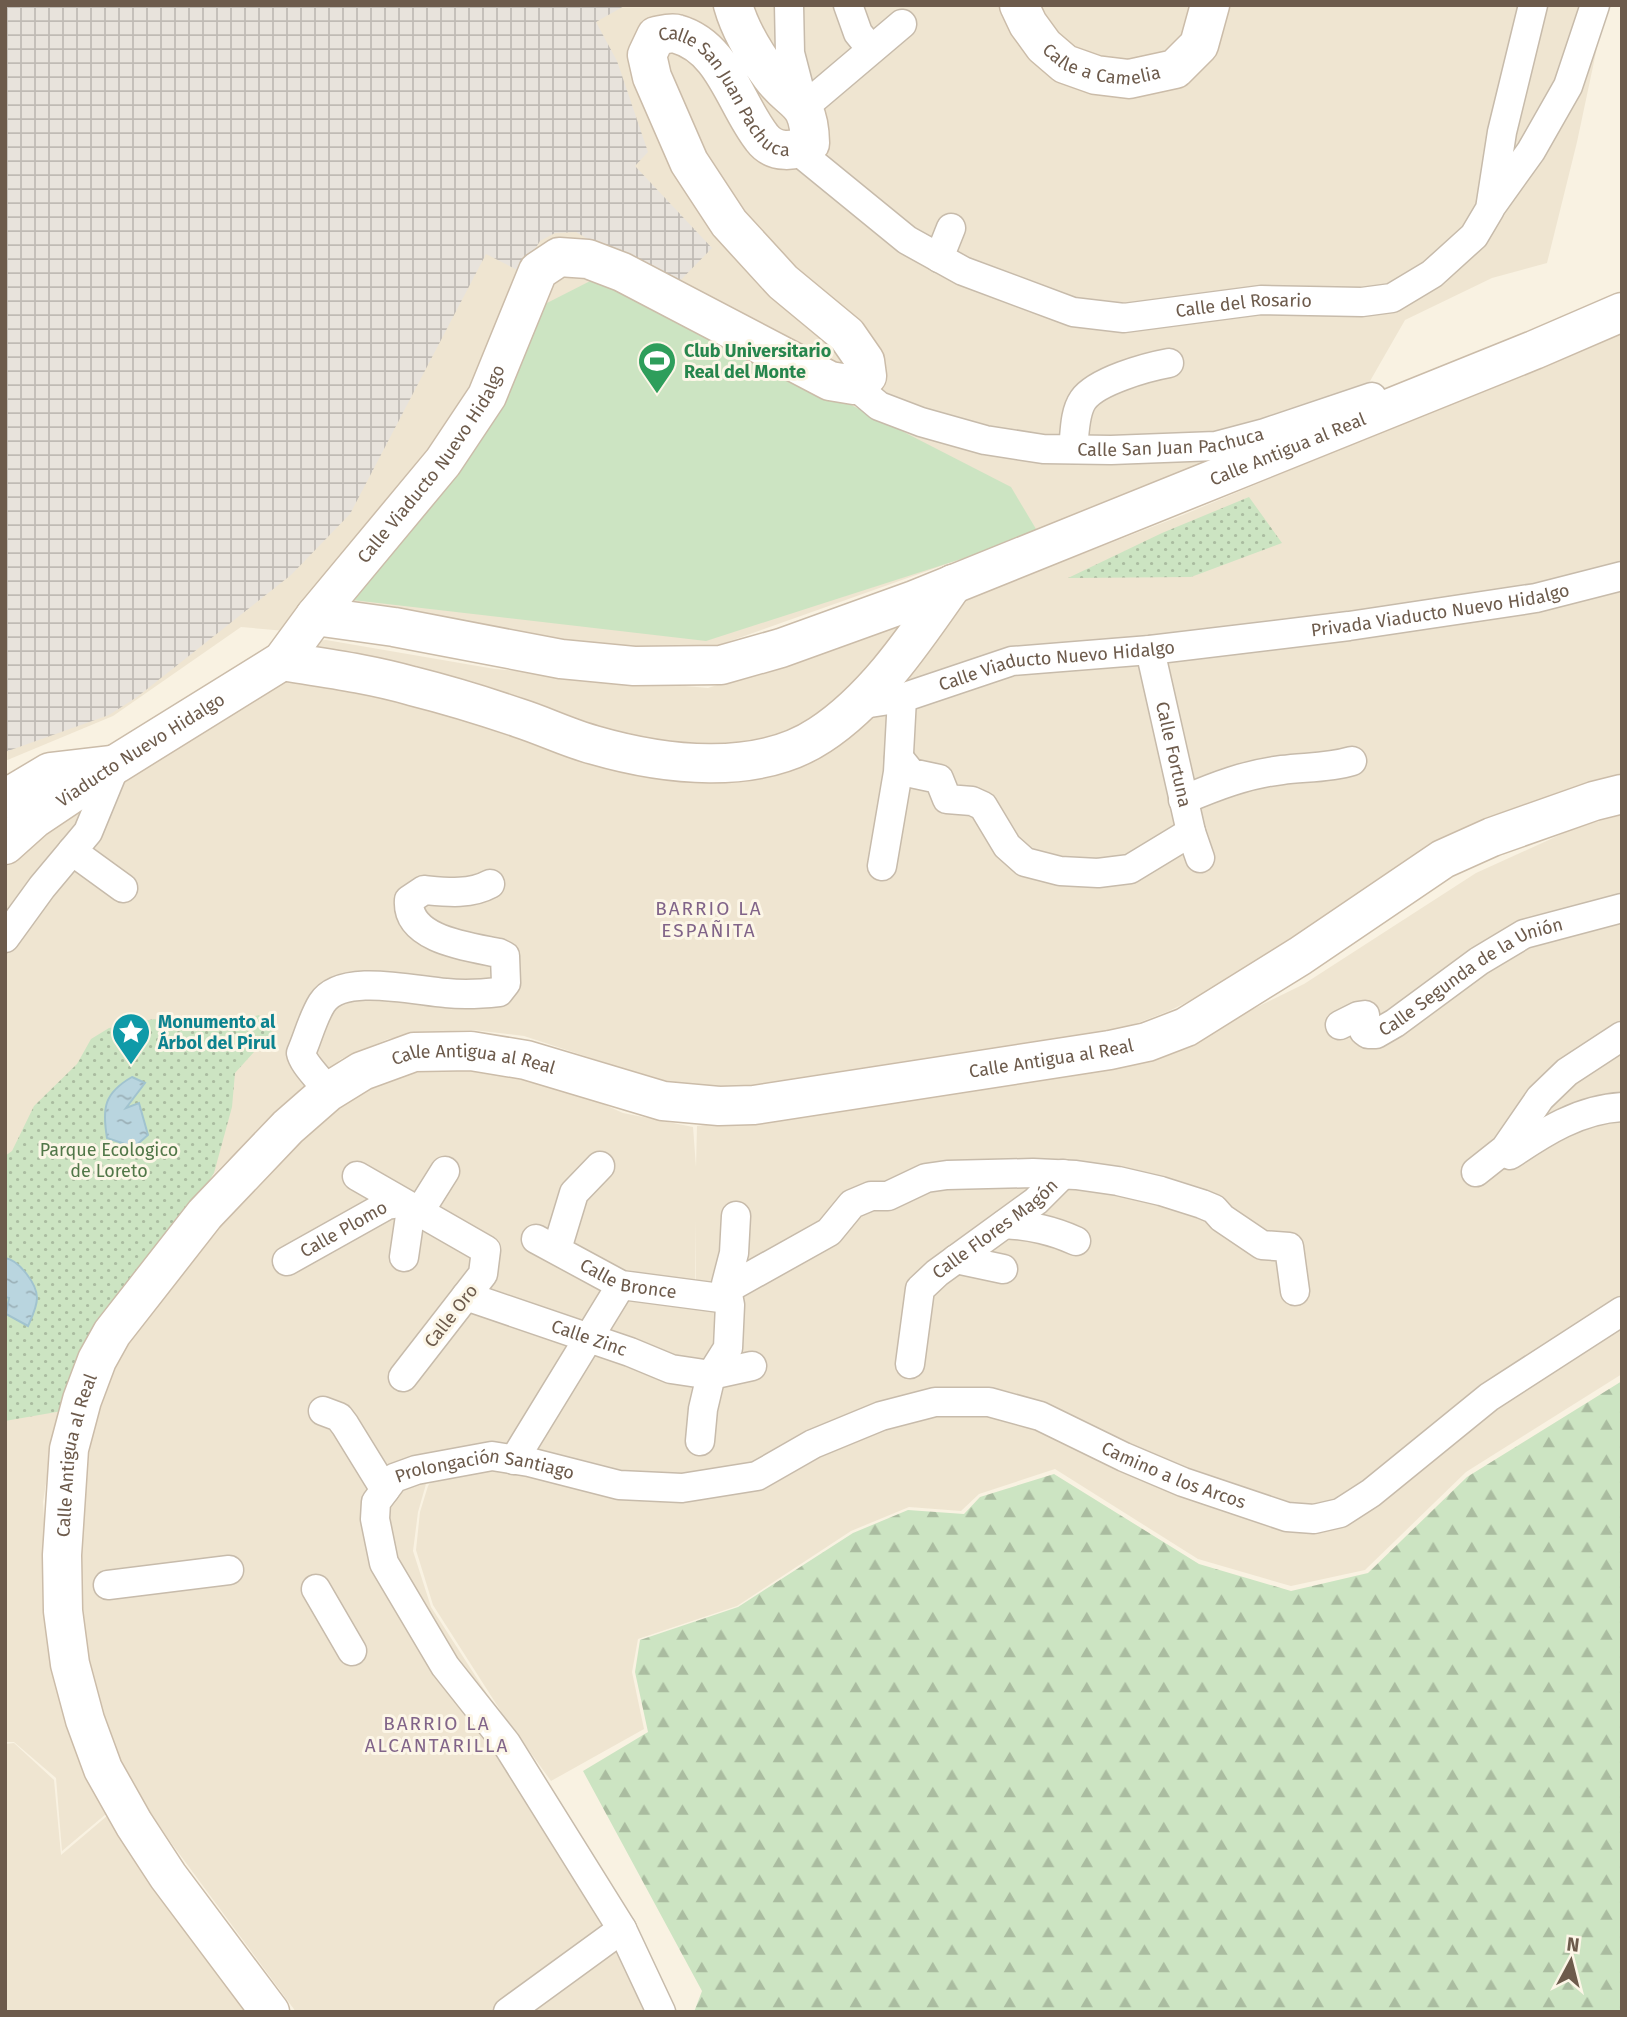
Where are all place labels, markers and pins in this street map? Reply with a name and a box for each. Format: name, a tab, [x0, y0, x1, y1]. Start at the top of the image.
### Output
sports icon: Club Universitario Real del Monte	[636, 340, 678, 395]
place label: Club Universitario Real del Monte	[684, 340, 831, 383]
place icon: Monumento al Árbol del Pirul	[110, 1011, 152, 1066]
place label: Monumento al Árbol del Pirul	[157, 1011, 276, 1054]

